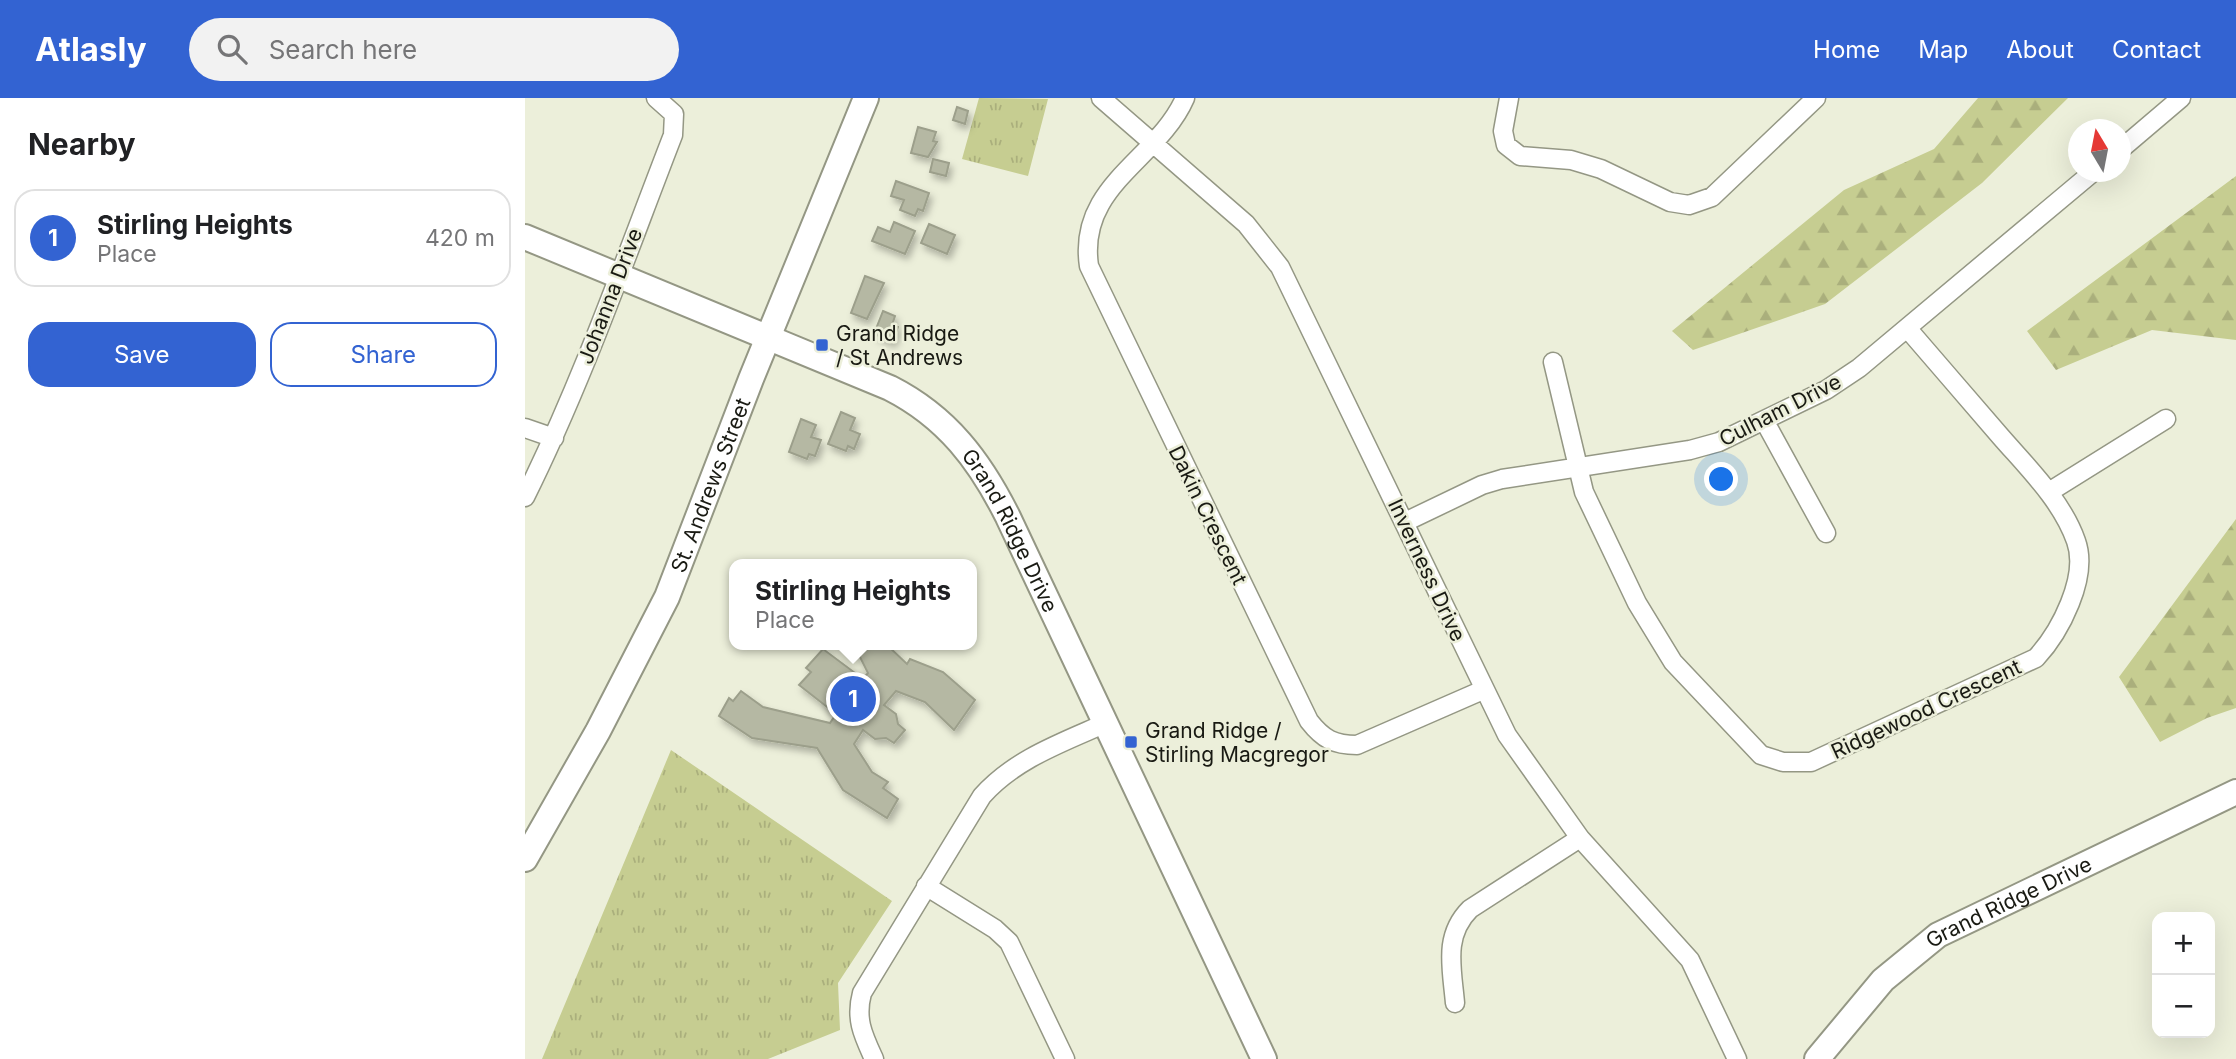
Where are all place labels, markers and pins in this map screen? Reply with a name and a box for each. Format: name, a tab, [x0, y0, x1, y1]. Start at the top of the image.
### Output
place label: Grand Ridge / St Andrews	[836, 321, 963, 370]
marker: Grand Ridge / St Andrews	[814, 337, 830, 353]
pin: 1	[830, 673, 876, 725]
place label: Grand Ridge / Stirling Macgregor	[1145, 718, 1329, 767]
marker: Grand Ridge / Stirling Macgregor	[1123, 734, 1139, 750]

